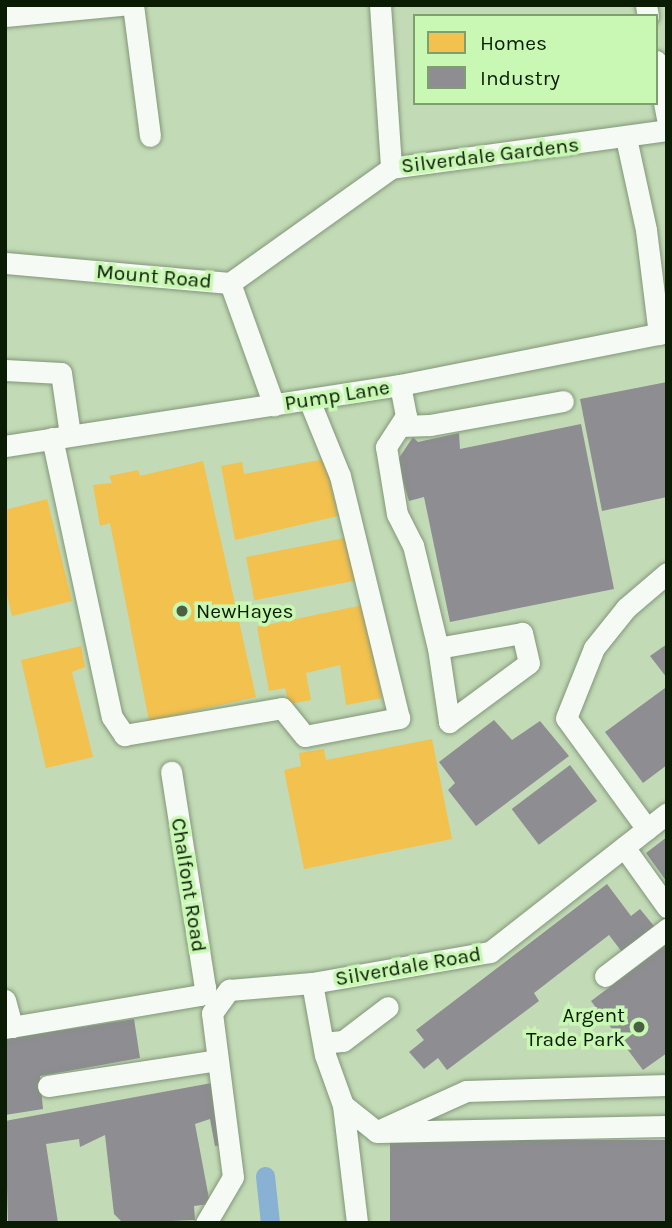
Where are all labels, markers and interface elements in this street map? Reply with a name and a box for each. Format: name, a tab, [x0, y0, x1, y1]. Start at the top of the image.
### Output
legend	[413, 14, 658, 105]
text: Homes	[480, 31, 547, 55]
text: Industry	[480, 66, 560, 90]
street label: Silverdale Gardens	[400, 132, 580, 178]
street label: Mount Road	[95, 258, 213, 294]
street label: Pump Lane	[283, 374, 391, 416]
place label: NewHayes	[196, 598, 294, 624]
marker: NewHayes	[174, 603, 190, 619]
street label: Chalfont Road	[166, 816, 212, 954]
street label: Silverdale Road	[333, 941, 483, 991]
place label: Argent Trade Park	[526, 1002, 625, 1052]
marker: Argent Trade Park	[631, 1019, 647, 1035]

